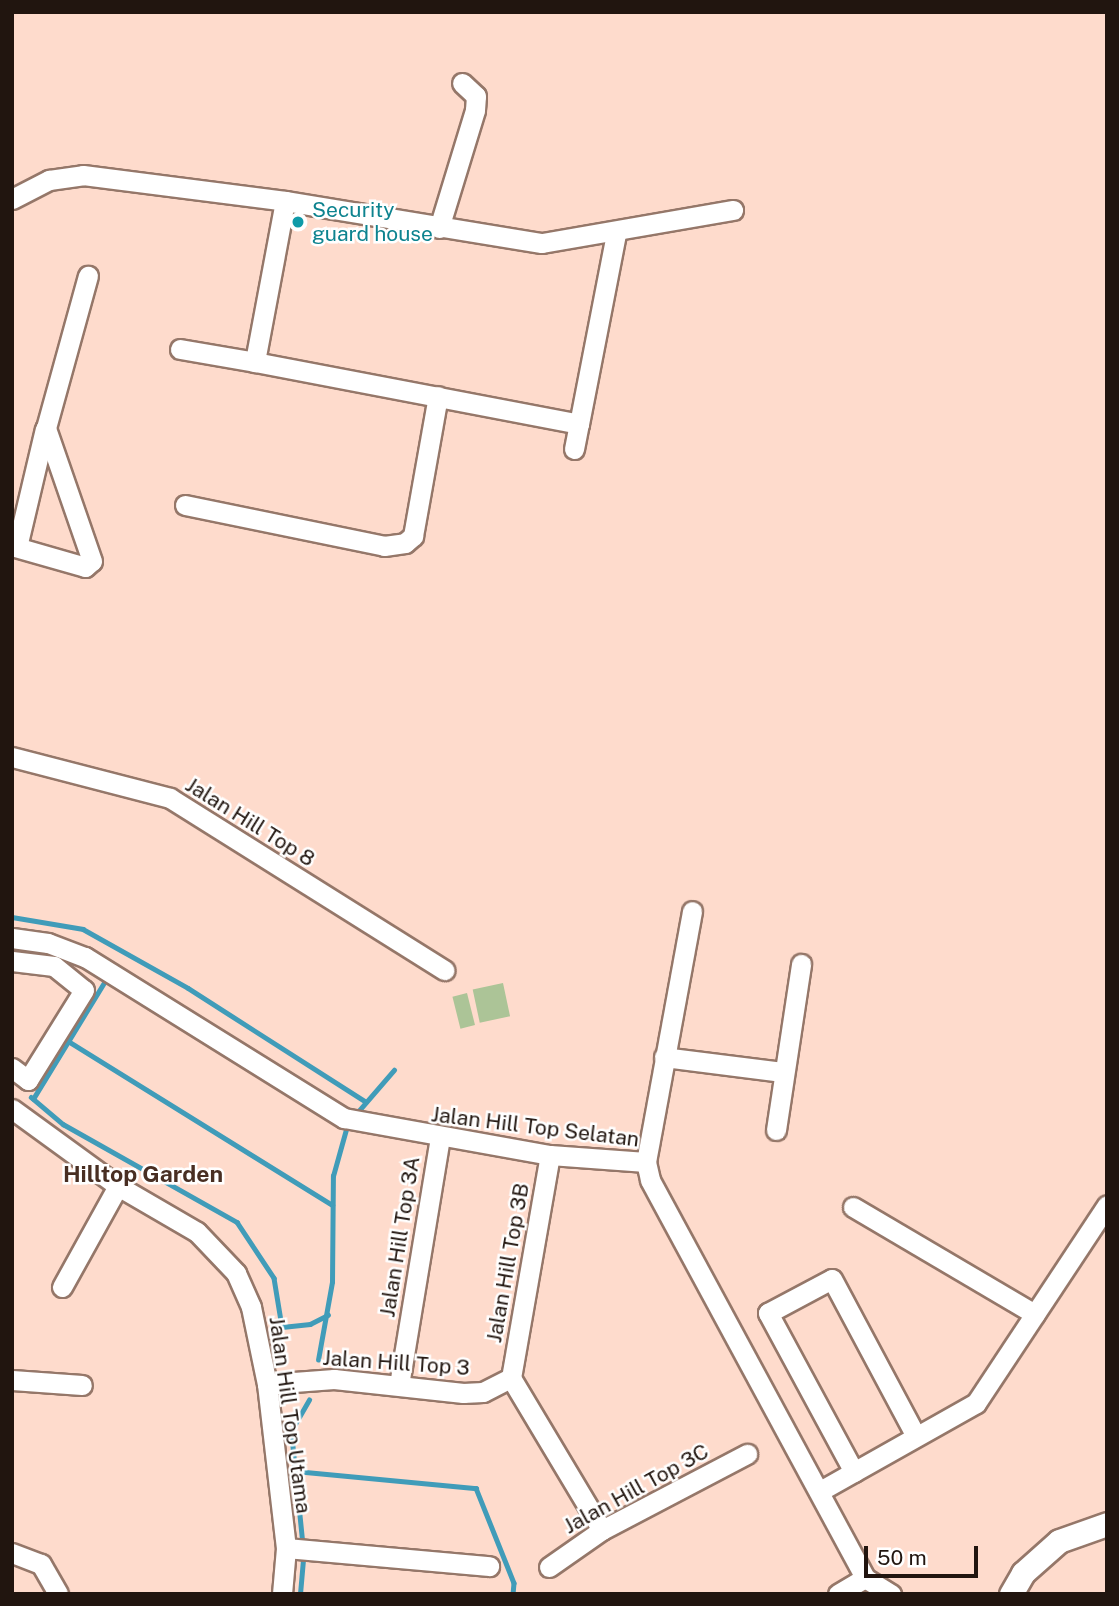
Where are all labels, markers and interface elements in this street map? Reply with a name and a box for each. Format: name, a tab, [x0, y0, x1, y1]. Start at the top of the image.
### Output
place label: Security guard house	[312, 197, 433, 247]
marker: Security guard house	[290, 214, 306, 230]
street label: Jalan Hill Top 8	[181, 772, 319, 872]
street label: Jalan Hill Top Selatan	[429, 1102, 641, 1152]
street label: Jalan Hill Top 3A	[375, 1155, 425, 1319]
district label: Hilltop Garden	[63, 1160, 223, 1188]
street label: Jalan Hill Top 3B	[482, 1181, 534, 1345]
street label: Jalan Hill Top Utama	[264, 1315, 316, 1515]
street label: Jalan Hill Top 3	[322, 1345, 470, 1381]
street label: Jalan Hill Top 3C	[559, 1439, 713, 1539]
scale bar	[867, 1532, 981, 1576]
text: 50 m	[877, 1545, 927, 1570]

